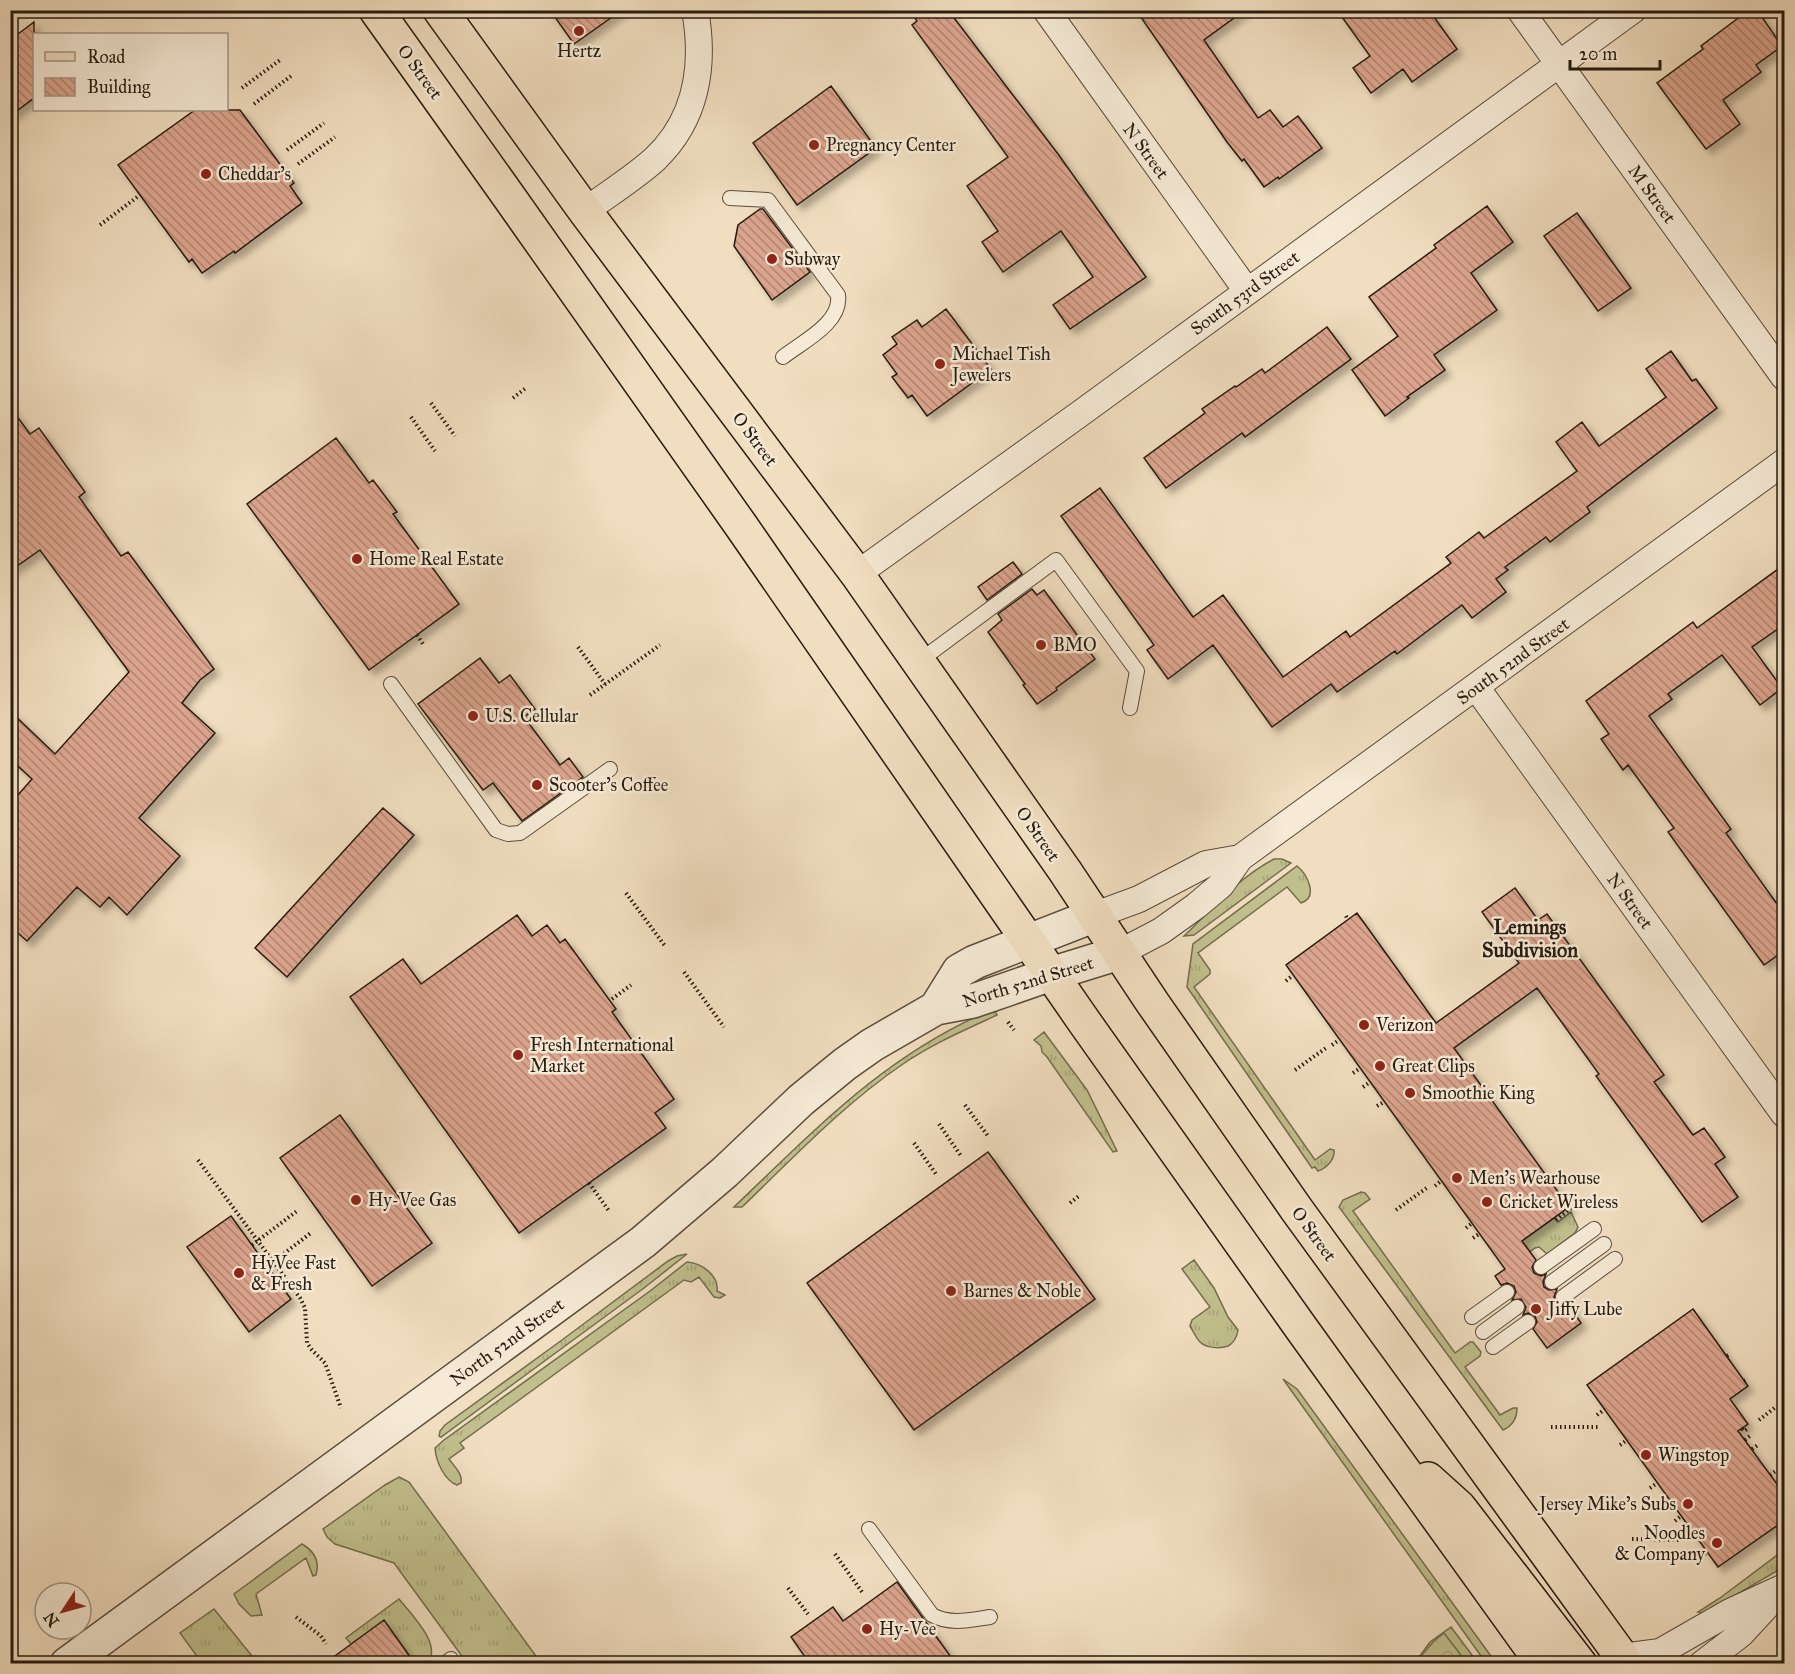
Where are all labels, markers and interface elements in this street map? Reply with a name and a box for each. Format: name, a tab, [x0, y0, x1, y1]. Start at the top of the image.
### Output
marker: Hertz	[572, 24, 586, 38]
legend	[33, 33, 228, 111]
scale bar	[1570, 33, 1660, 71]
street label: O Street	[393, 40, 448, 104]
place label: Hertz	[557, 40, 601, 62]
text: 20 m	[1579, 43, 1617, 65]
text: Road	[87, 46, 125, 68]
text: Building	[87, 76, 151, 99]
street label: N Street	[1118, 119, 1174, 184]
place label: Pregnancy Center	[826, 134, 956, 157]
marker: Pregnancy Center	[807, 138, 821, 152]
street label: M Street	[1623, 160, 1681, 228]
place label: Cheddar's	[218, 163, 291, 185]
marker: Cheddar's	[199, 167, 213, 181]
street label: South 53rd Street	[1186, 246, 1304, 340]
place label: Subway	[784, 248, 841, 270]
marker: Subway	[765, 252, 779, 266]
place label: Michael Tish Jewelers	[950, 343, 1051, 387]
marker: Michael Tish Jewelers	[933, 357, 947, 371]
street label: O Street	[727, 407, 783, 471]
place label: Home Real Estate	[369, 548, 504, 570]
marker: Home Real Estate	[350, 552, 364, 566]
street label: South 52nd Street	[1452, 612, 1574, 709]
place label: BMO	[1053, 634, 1097, 656]
marker: BMO	[1034, 638, 1048, 652]
place label: U.S. Cellular	[485, 705, 579, 727]
marker: U.S. Cellular	[466, 709, 480, 723]
place label: Scooter's Coffee	[549, 774, 668, 796]
marker: Scooter's Coffee	[530, 778, 544, 792]
street label: O Street	[1011, 802, 1065, 866]
street label: N Street	[1602, 869, 1658, 934]
district label: Lemings Subdivision	[1482, 915, 1578, 962]
street label: North 52nd Street	[960, 951, 1097, 1012]
place label: Verizon	[1375, 1014, 1434, 1036]
marker: Verizon	[1357, 1018, 1371, 1032]
place label: Fresh International Market	[530, 1034, 674, 1077]
marker: Fresh International Market	[511, 1048, 525, 1062]
place label: Great Clips	[1392, 1055, 1475, 1077]
marker: Great Clips	[1373, 1059, 1387, 1073]
place label: Smoothie King	[1422, 1082, 1535, 1105]
marker: Smoothie King	[1403, 1086, 1417, 1100]
place label: Men's Wearhouse	[1469, 1167, 1600, 1189]
marker: Men's Wearhouse	[1450, 1171, 1464, 1185]
place label: Hy-Vee Gas	[368, 1189, 456, 1211]
place label: Cricket Wireless	[1499, 1191, 1618, 1213]
marker: Hy-Vee Gas	[349, 1193, 363, 1207]
marker: Cricket Wireless	[1480, 1195, 1494, 1209]
street label: O Street	[1287, 1202, 1342, 1266]
place label: HyVee Fast & Fresh	[251, 1252, 337, 1295]
marker: HyVee Fast & Fresh	[232, 1266, 246, 1280]
place label: Barnes & Noble	[963, 1280, 1081, 1302]
marker: Barnes & Noble	[944, 1284, 958, 1298]
street label: North 52nd Street	[446, 1293, 569, 1391]
place label: Jiffy Lube	[1546, 1298, 1622, 1321]
marker: Jiffy Lube	[1529, 1302, 1543, 1316]
place label: Wingstop	[1658, 1444, 1729, 1467]
marker: Wingstop	[1639, 1448, 1653, 1462]
place label: Jersey Mike's Subs	[1537, 1493, 1676, 1516]
marker: Jersey Mike's Subs	[1681, 1497, 1695, 1511]
place label: Noodles & Company	[1615, 1522, 1706, 1565]
marker: Noodles & Company	[1710, 1536, 1724, 1550]
north arrow	[33, 1581, 93, 1641]
text: N	[39, 1608, 63, 1631]
place label: Hy-Vee	[879, 1618, 936, 1640]
marker: Hy-Vee	[860, 1622, 874, 1636]

